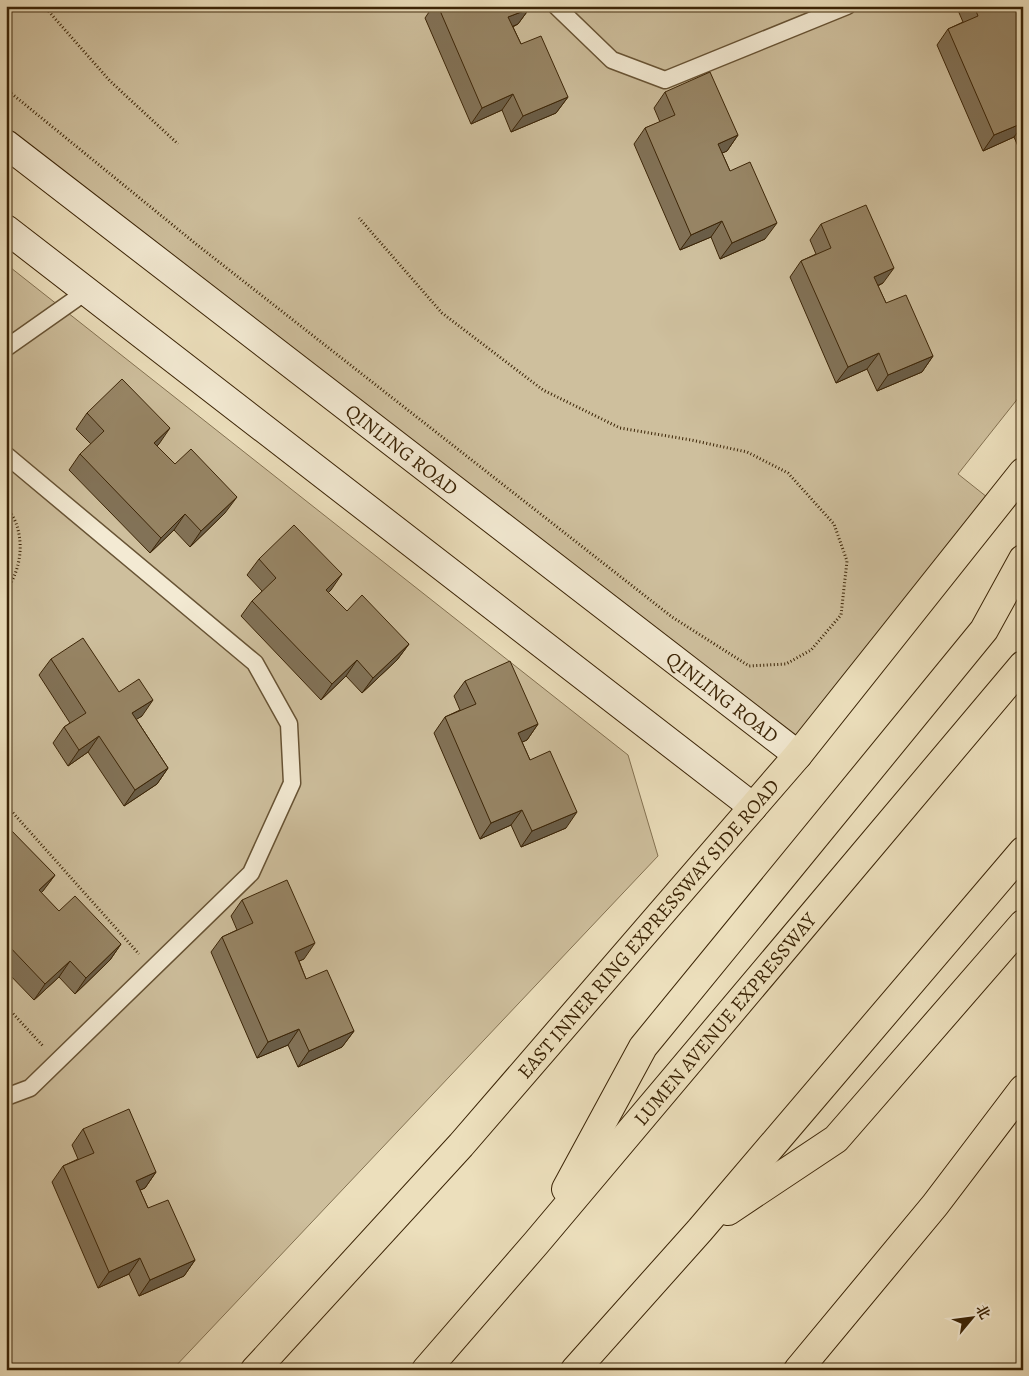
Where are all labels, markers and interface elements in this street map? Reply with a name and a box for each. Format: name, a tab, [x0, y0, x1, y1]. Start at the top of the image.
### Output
street label: QINLING ROAD	[340, 397, 464, 502]
street label: QINLING ROAD	[661, 645, 785, 749]
street label: EAST INNER RING EXPRESSWAY SIDE ROAD	[511, 773, 785, 1084]
street label: LUMEN AVENUE EXPRESSWAY	[627, 906, 823, 1131]
north arrow	[946, 1294, 996, 1344]
text: 北	[971, 1301, 995, 1323]

